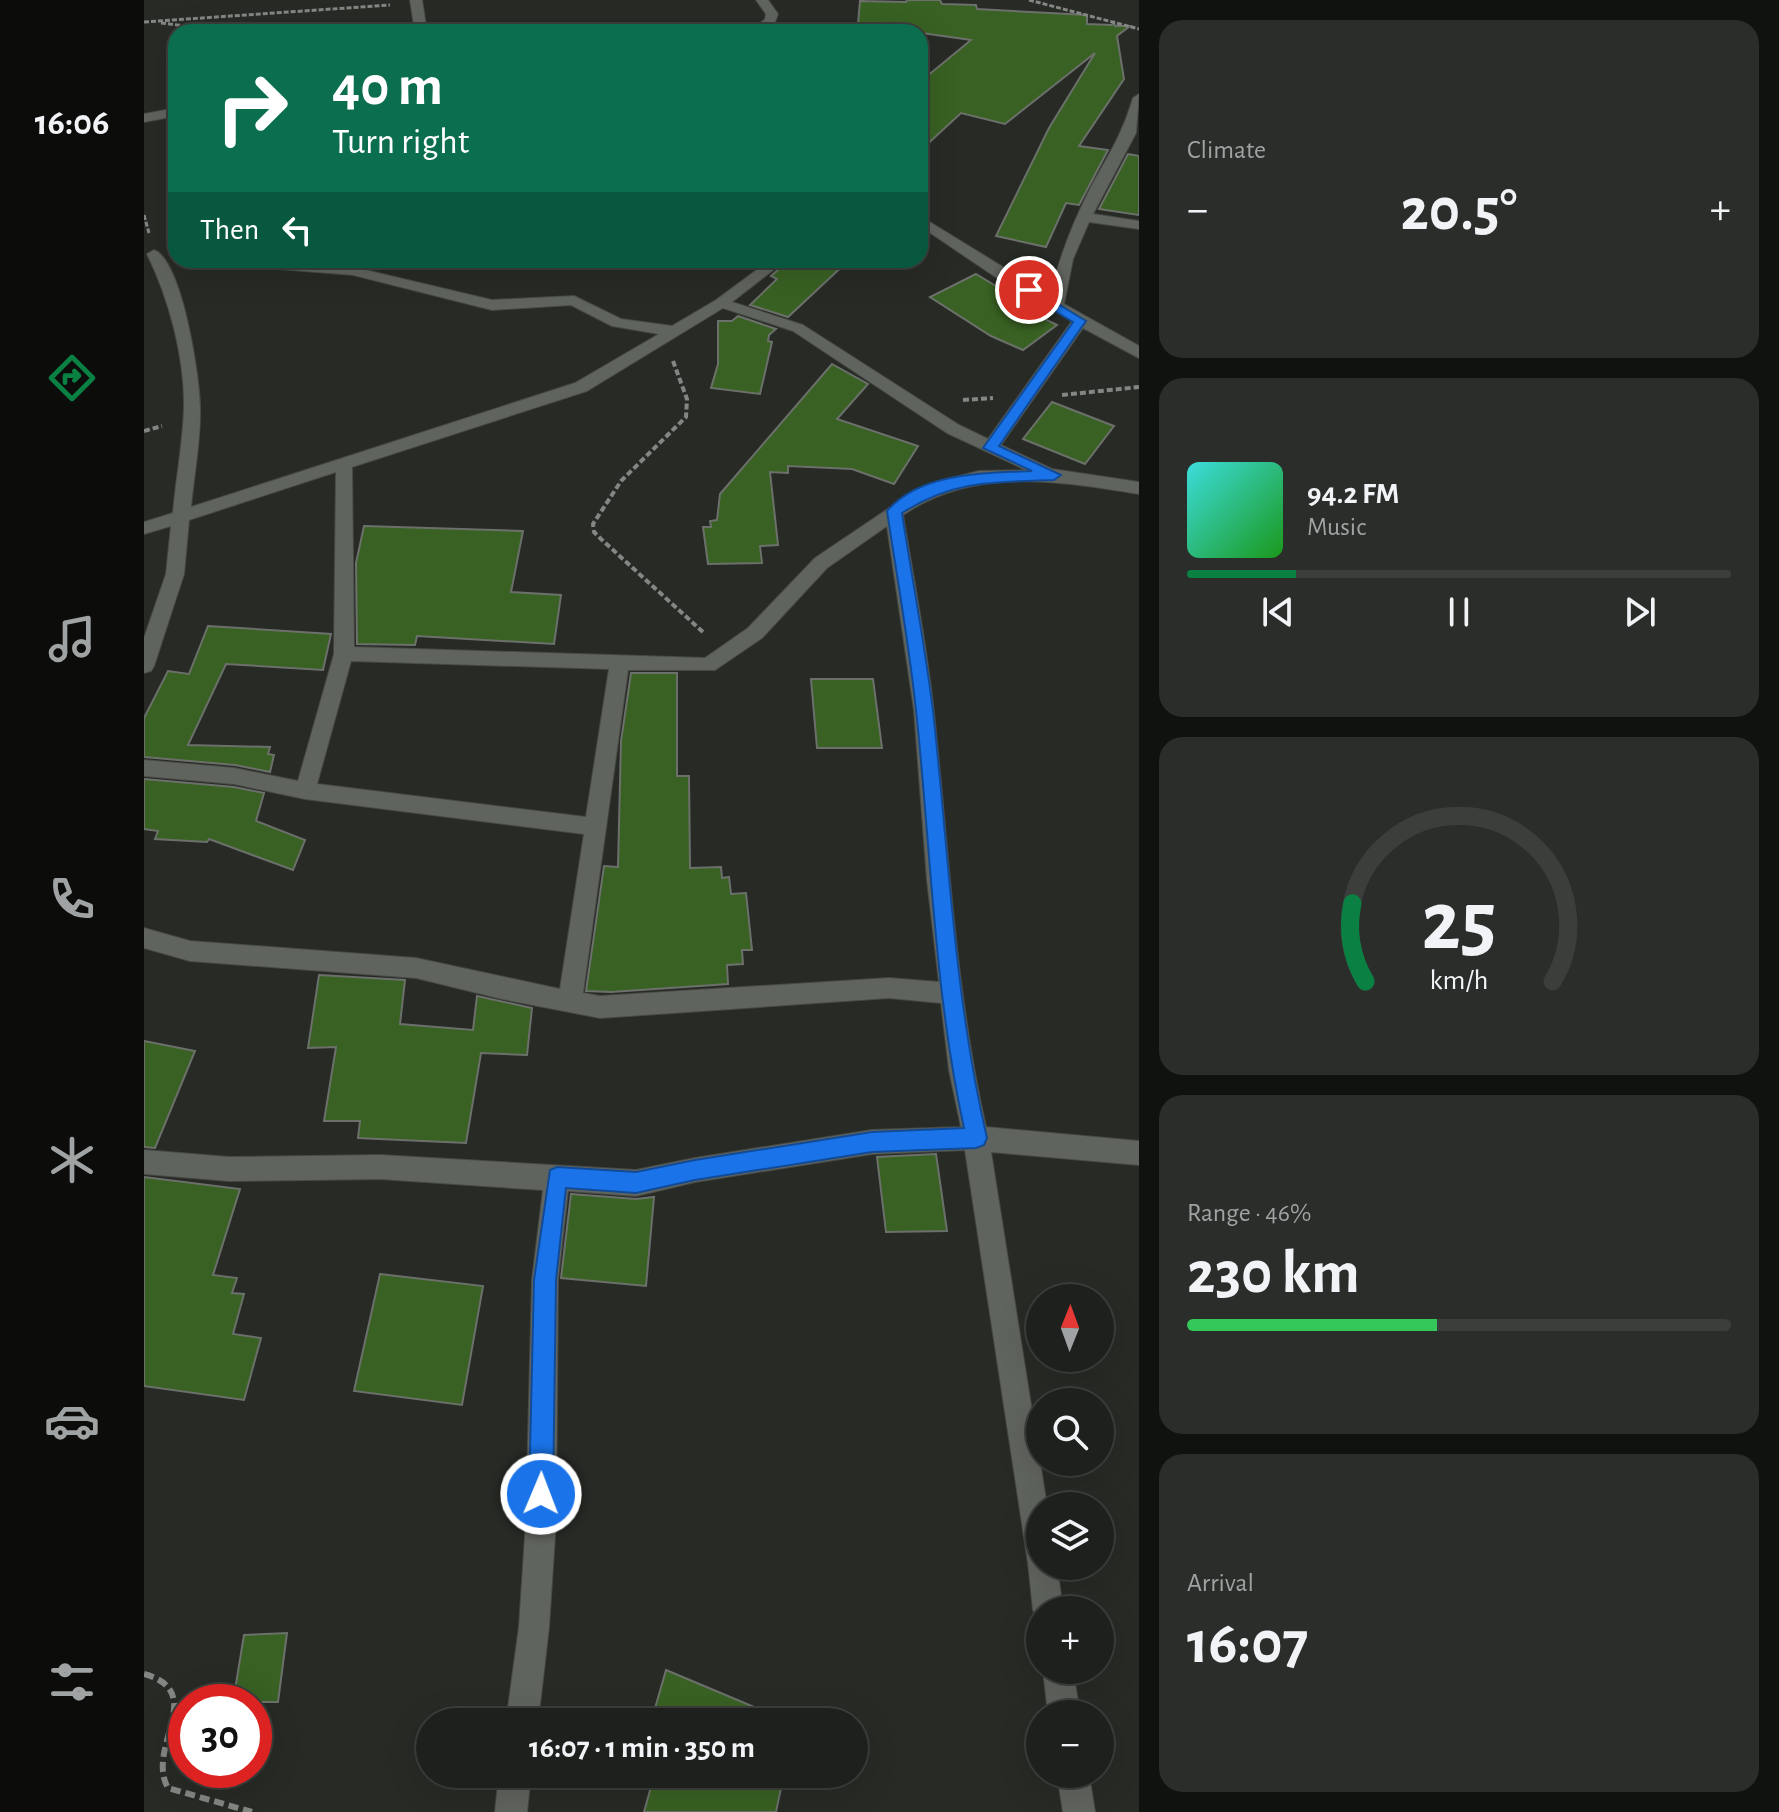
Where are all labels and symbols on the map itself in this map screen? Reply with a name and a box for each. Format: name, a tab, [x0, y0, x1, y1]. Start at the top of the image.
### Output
pin	[995, 256, 1063, 324]
north arrow	[1026, 1284, 1114, 1372]
position arrow	[499, 1452, 583, 1536]
speed limit sign: 30	[168, 1684, 272, 1788]

